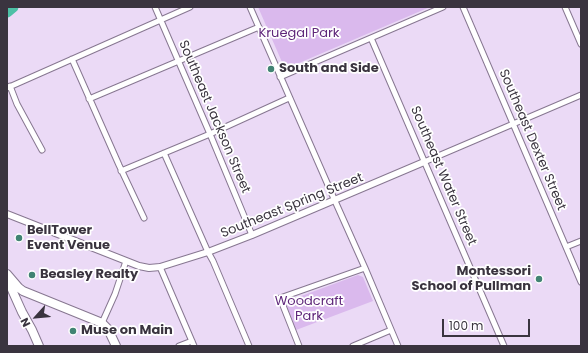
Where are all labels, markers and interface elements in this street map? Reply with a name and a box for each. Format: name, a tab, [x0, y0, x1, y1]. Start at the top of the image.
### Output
park label: Kruegal Park	[258, 26, 340, 42]
street label: Southeast Jackson Street	[175, 38, 253, 196]
place label: South and Side	[279, 61, 379, 77]
marker: South and Side	[266, 64, 276, 74]
street label: Southeast Dexter Street	[495, 67, 569, 213]
street label: Southeast Water Street	[407, 104, 479, 248]
street label: Southeast Spring Street	[218, 170, 366, 242]
place label: BellTower Event Venue	[27, 223, 110, 254]
marker: BellTower Event Venue	[14, 233, 24, 243]
place label: Montessori School of Pullman	[412, 264, 531, 295]
place label: Beasley Realty	[40, 267, 138, 283]
marker: Beasley Realty	[27, 270, 37, 280]
marker: Montessori School of Pullman	[534, 274, 544, 284]
park label: Woodcraft Park	[275, 294, 343, 325]
north arrow	[16, 297, 56, 337]
scale bar	[444, 311, 532, 337]
text: N	[16, 315, 34, 330]
text: 100 m	[449, 317, 483, 334]
place label: Muse on Main	[81, 323, 173, 339]
marker: Muse on Main	[68, 326, 78, 336]

